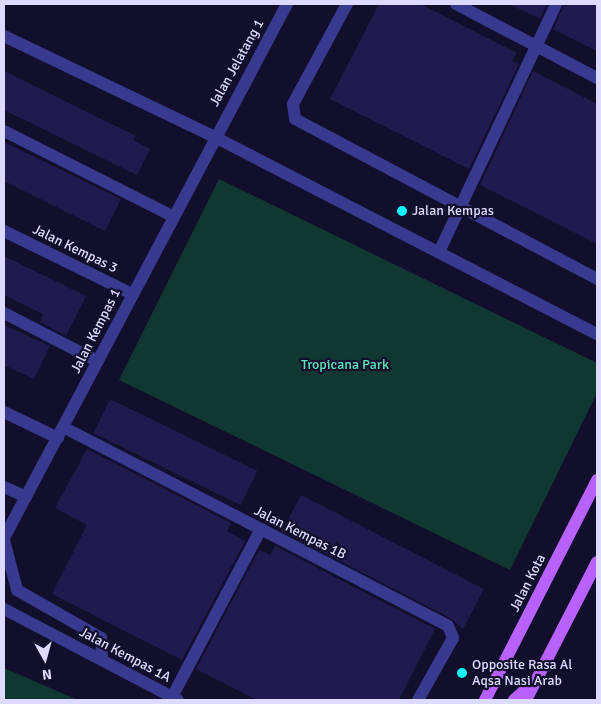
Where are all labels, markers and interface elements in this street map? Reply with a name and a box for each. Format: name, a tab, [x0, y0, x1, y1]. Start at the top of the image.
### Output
street label: Jalan Jelatang 1	[206, 17, 268, 109]
place label: Jalan Kempas	[412, 203, 494, 219]
marker: Jalan Kempas	[396, 205, 408, 217]
street label: Jalan Kempas 3	[30, 221, 120, 277]
street label: Jalan Kempas 1	[68, 286, 124, 376]
park label: Tropicana Park	[301, 357, 389, 373]
street label: Jalan Kempas 1B	[251, 503, 349, 563]
street label: Jalan Kota	[506, 551, 550, 615]
street label: Jalan Kempas 1A	[76, 624, 174, 686]
north arrow	[20, 634, 70, 684]
place label: Opposite Rasa Al Aqsa Nasi Arab	[472, 657, 572, 690]
text: N	[41, 665, 53, 683]
marker: Opposite Rasa Al Aqsa Nasi Arab	[456, 667, 468, 679]

